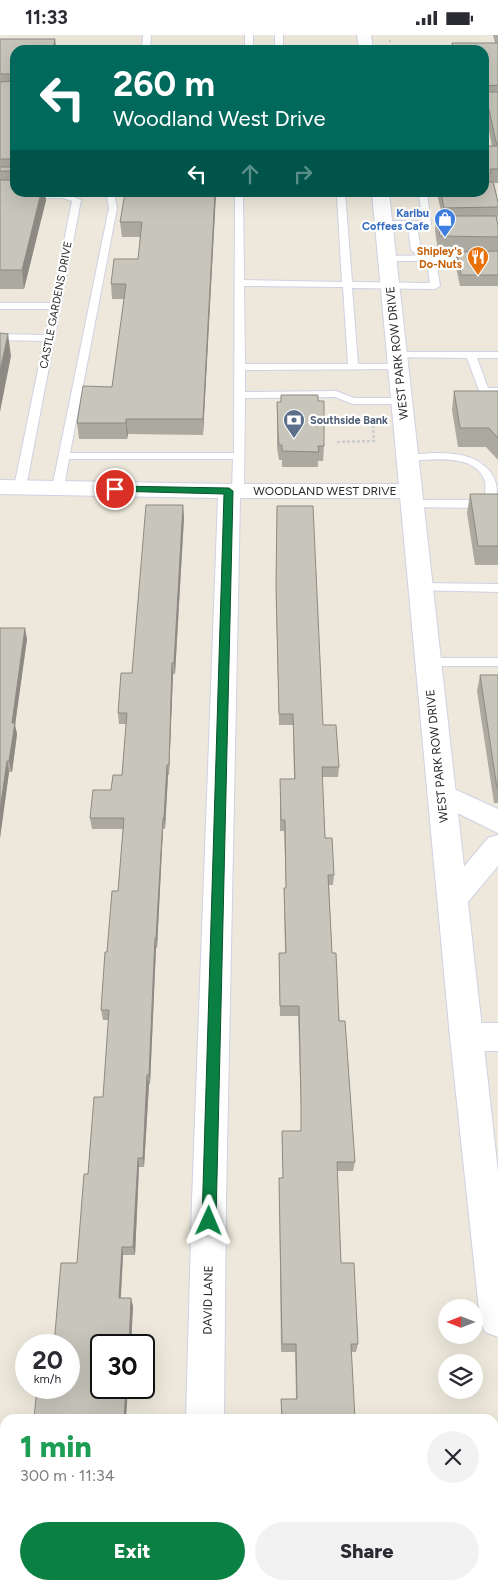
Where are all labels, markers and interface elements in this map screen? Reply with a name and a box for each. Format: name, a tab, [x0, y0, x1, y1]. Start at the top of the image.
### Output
text: 11:33	[25, 6, 68, 29]
text: 260 m	[113, 63, 215, 105]
icon: left	[30, 65, 95, 130]
text: Woodland West Drive	[113, 105, 325, 132]
icon: left	[183, 160, 211, 188]
icon: ahead	[236, 160, 264, 188]
icon: right	[289, 160, 317, 188]
place label: Karibu Coffees Cafe	[362, 207, 429, 233]
shop icon: Karibu Coffees Cafe	[433, 207, 457, 238]
street label: CASTLE GARDENS DRIVE	[37, 240, 75, 370]
place label: Shipley's Do-Nuts	[417, 245, 462, 271]
restaurant icon: Shipley's Do-Nuts	[466, 245, 490, 276]
street label: WEST PARK ROW DRIVE	[383, 286, 411, 420]
bank icon: Southside Bank	[282, 408, 306, 439]
place label: Southside Bank	[310, 414, 388, 427]
pin	[94, 468, 136, 510]
icon: arrive	[101, 475, 129, 503]
street label: WOODLAND WEST DRIVE	[253, 484, 397, 498]
street label: WEST PARK ROW DRIVE	[423, 689, 451, 823]
position arrow	[182, 1194, 234, 1246]
street label: DAVID LANE	[200, 1265, 216, 1335]
north arrow	[438, 1299, 482, 1344]
map controls	[438, 1299, 483, 1399]
speed limit sign: 30	[90, 1334, 155, 1399]
text: 20	[32, 1345, 63, 1375]
button: layers	[438, 1354, 483, 1399]
text: km/h	[34, 1372, 61, 1386]
text: 1 min	[20, 1428, 92, 1465]
button: close	[427, 1431, 479, 1483]
text: 300 m · 11:34	[20, 1466, 115, 1485]
button: Exit	[20, 1522, 245, 1580]
button: Share	[255, 1522, 479, 1580]

